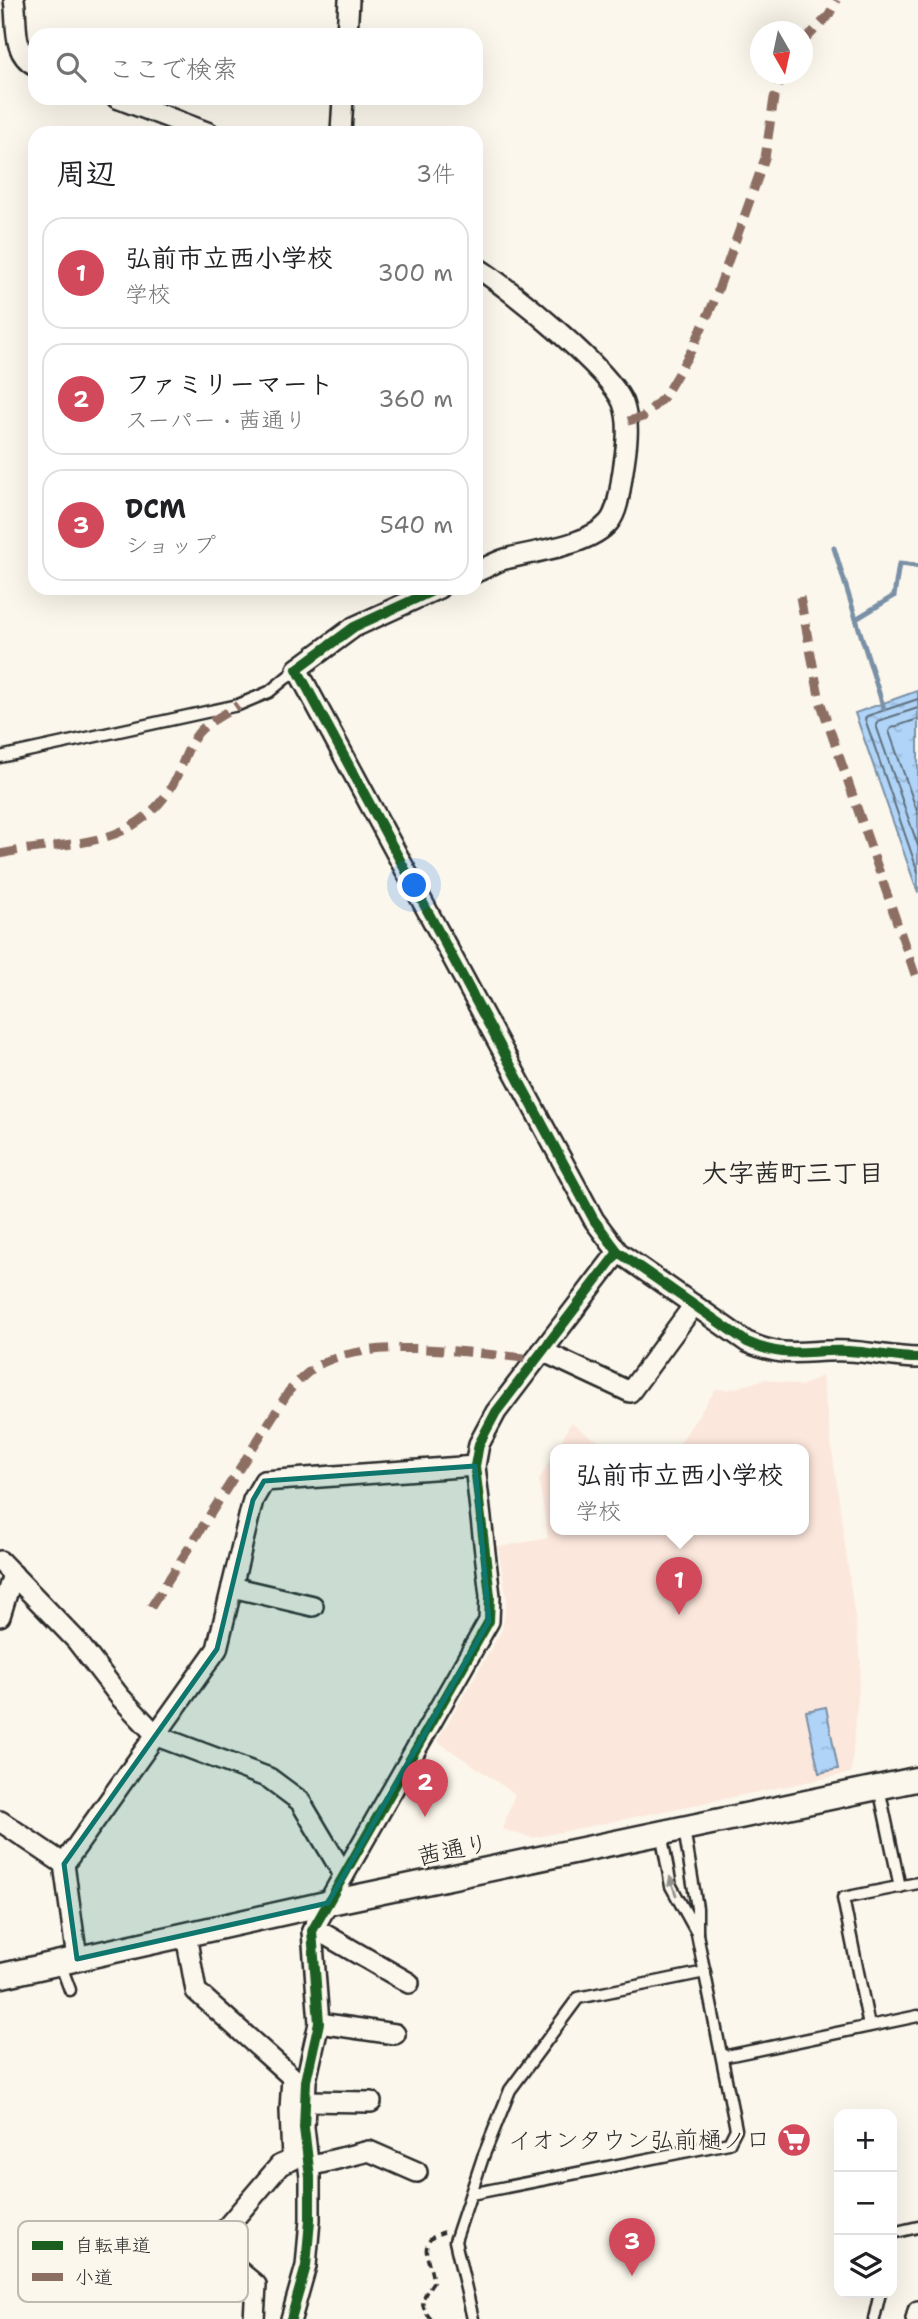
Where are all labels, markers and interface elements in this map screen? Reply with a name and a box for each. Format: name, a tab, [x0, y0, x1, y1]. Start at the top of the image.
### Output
north arrow	[750, 21, 813, 84]
search box	[28, 28, 483, 105]
icon: search	[52, 48, 90, 86]
text: ここで検索	[108, 51, 238, 86]
text: 周辺	[56, 153, 116, 194]
text: 3件	[416, 159, 455, 189]
text: 弘前市立西小学校	[125, 240, 333, 275]
text: 1	[76, 258, 86, 288]
text: 300 m	[378, 258, 453, 288]
text: 学校	[125, 279, 171, 309]
text: ファミリーマート	[125, 366, 334, 401]
text: 2	[73, 384, 89, 414]
text: 360 m	[378, 384, 453, 414]
text: スーパー · 茜通り	[125, 405, 307, 435]
text: DCM	[125, 491, 186, 526]
text: 3	[73, 510, 89, 540]
text: 540 m	[380, 510, 453, 540]
text: ショップ	[125, 530, 216, 560]
your location	[397, 868, 431, 902]
district label: 大字茜町三丁目	[702, 1155, 884, 1190]
popup	[550, 1444, 809, 1535]
text: 弘前市立西小学校	[575, 1457, 784, 1492]
text: 学校	[575, 1496, 621, 1526]
pin: 1	[656, 1557, 702, 1615]
pin: 2	[402, 1759, 448, 1817]
street label: 茜通り	[414, 1827, 492, 1873]
one-way arrow	[667, 1875, 678, 1896]
map controls	[834, 2109, 897, 2298]
button: +	[834, 2109, 897, 2172]
supermarket icon: イオンタウン弘前樋ノ口	[775, 2121, 813, 2159]
place label: イオンタウン弘前樋ノ口	[508, 2124, 770, 2156]
button: −	[834, 2172, 897, 2235]
pin: 3	[609, 2218, 655, 2276]
legend	[18, 2221, 248, 2302]
text: 自転車道	[75, 2233, 151, 2258]
button: layers	[834, 2235, 897, 2298]
text: 小道	[75, 2265, 113, 2290]

